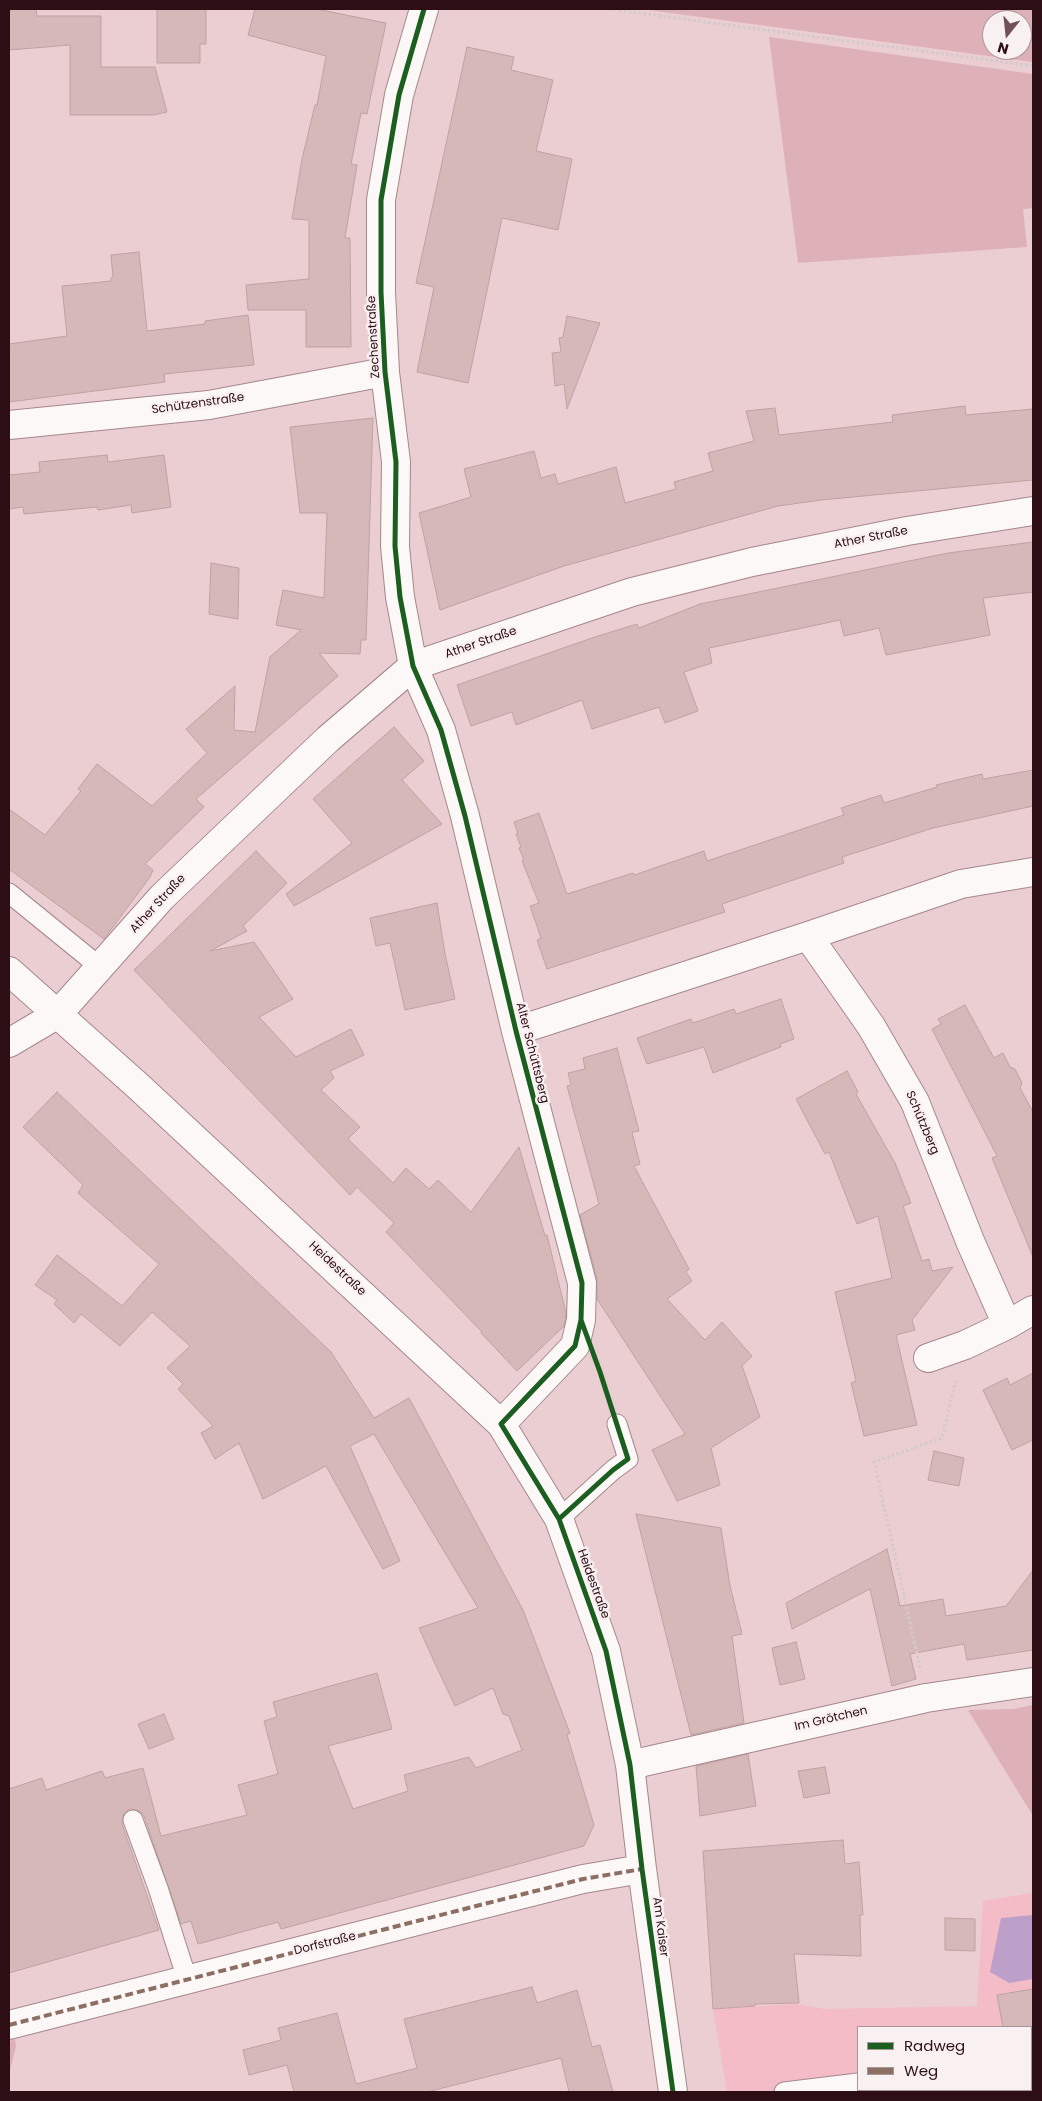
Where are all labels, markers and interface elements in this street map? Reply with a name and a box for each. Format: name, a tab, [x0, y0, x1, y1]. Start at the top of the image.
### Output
north arrow	[982, 10, 1032, 60]
text: N	[995, 37, 1011, 60]
street label: Zechenstraße	[365, 295, 383, 379]
street label: Schützenstraße	[151, 390, 245, 418]
street label: Ather Straße	[833, 524, 909, 552]
street label: Ather Straße	[443, 624, 519, 662]
street label: Ather Straße	[127, 872, 189, 936]
street label: Alter Schüttsberg	[513, 1001, 551, 1105]
street label: Schützberg	[902, 1089, 942, 1157]
street label: Heidestraße	[305, 1239, 369, 1299]
street label: Heidestraße	[574, 1547, 612, 1621]
street label: Im Grötchen	[793, 1704, 869, 1734]
street label: Am Kaiser	[649, 1896, 671, 1958]
street label: Dorfstraße	[292, 1929, 358, 1959]
legend	[857, 2026, 1032, 2091]
text: Radweg	[904, 2035, 965, 2056]
text: Weg	[904, 2060, 938, 2081]

